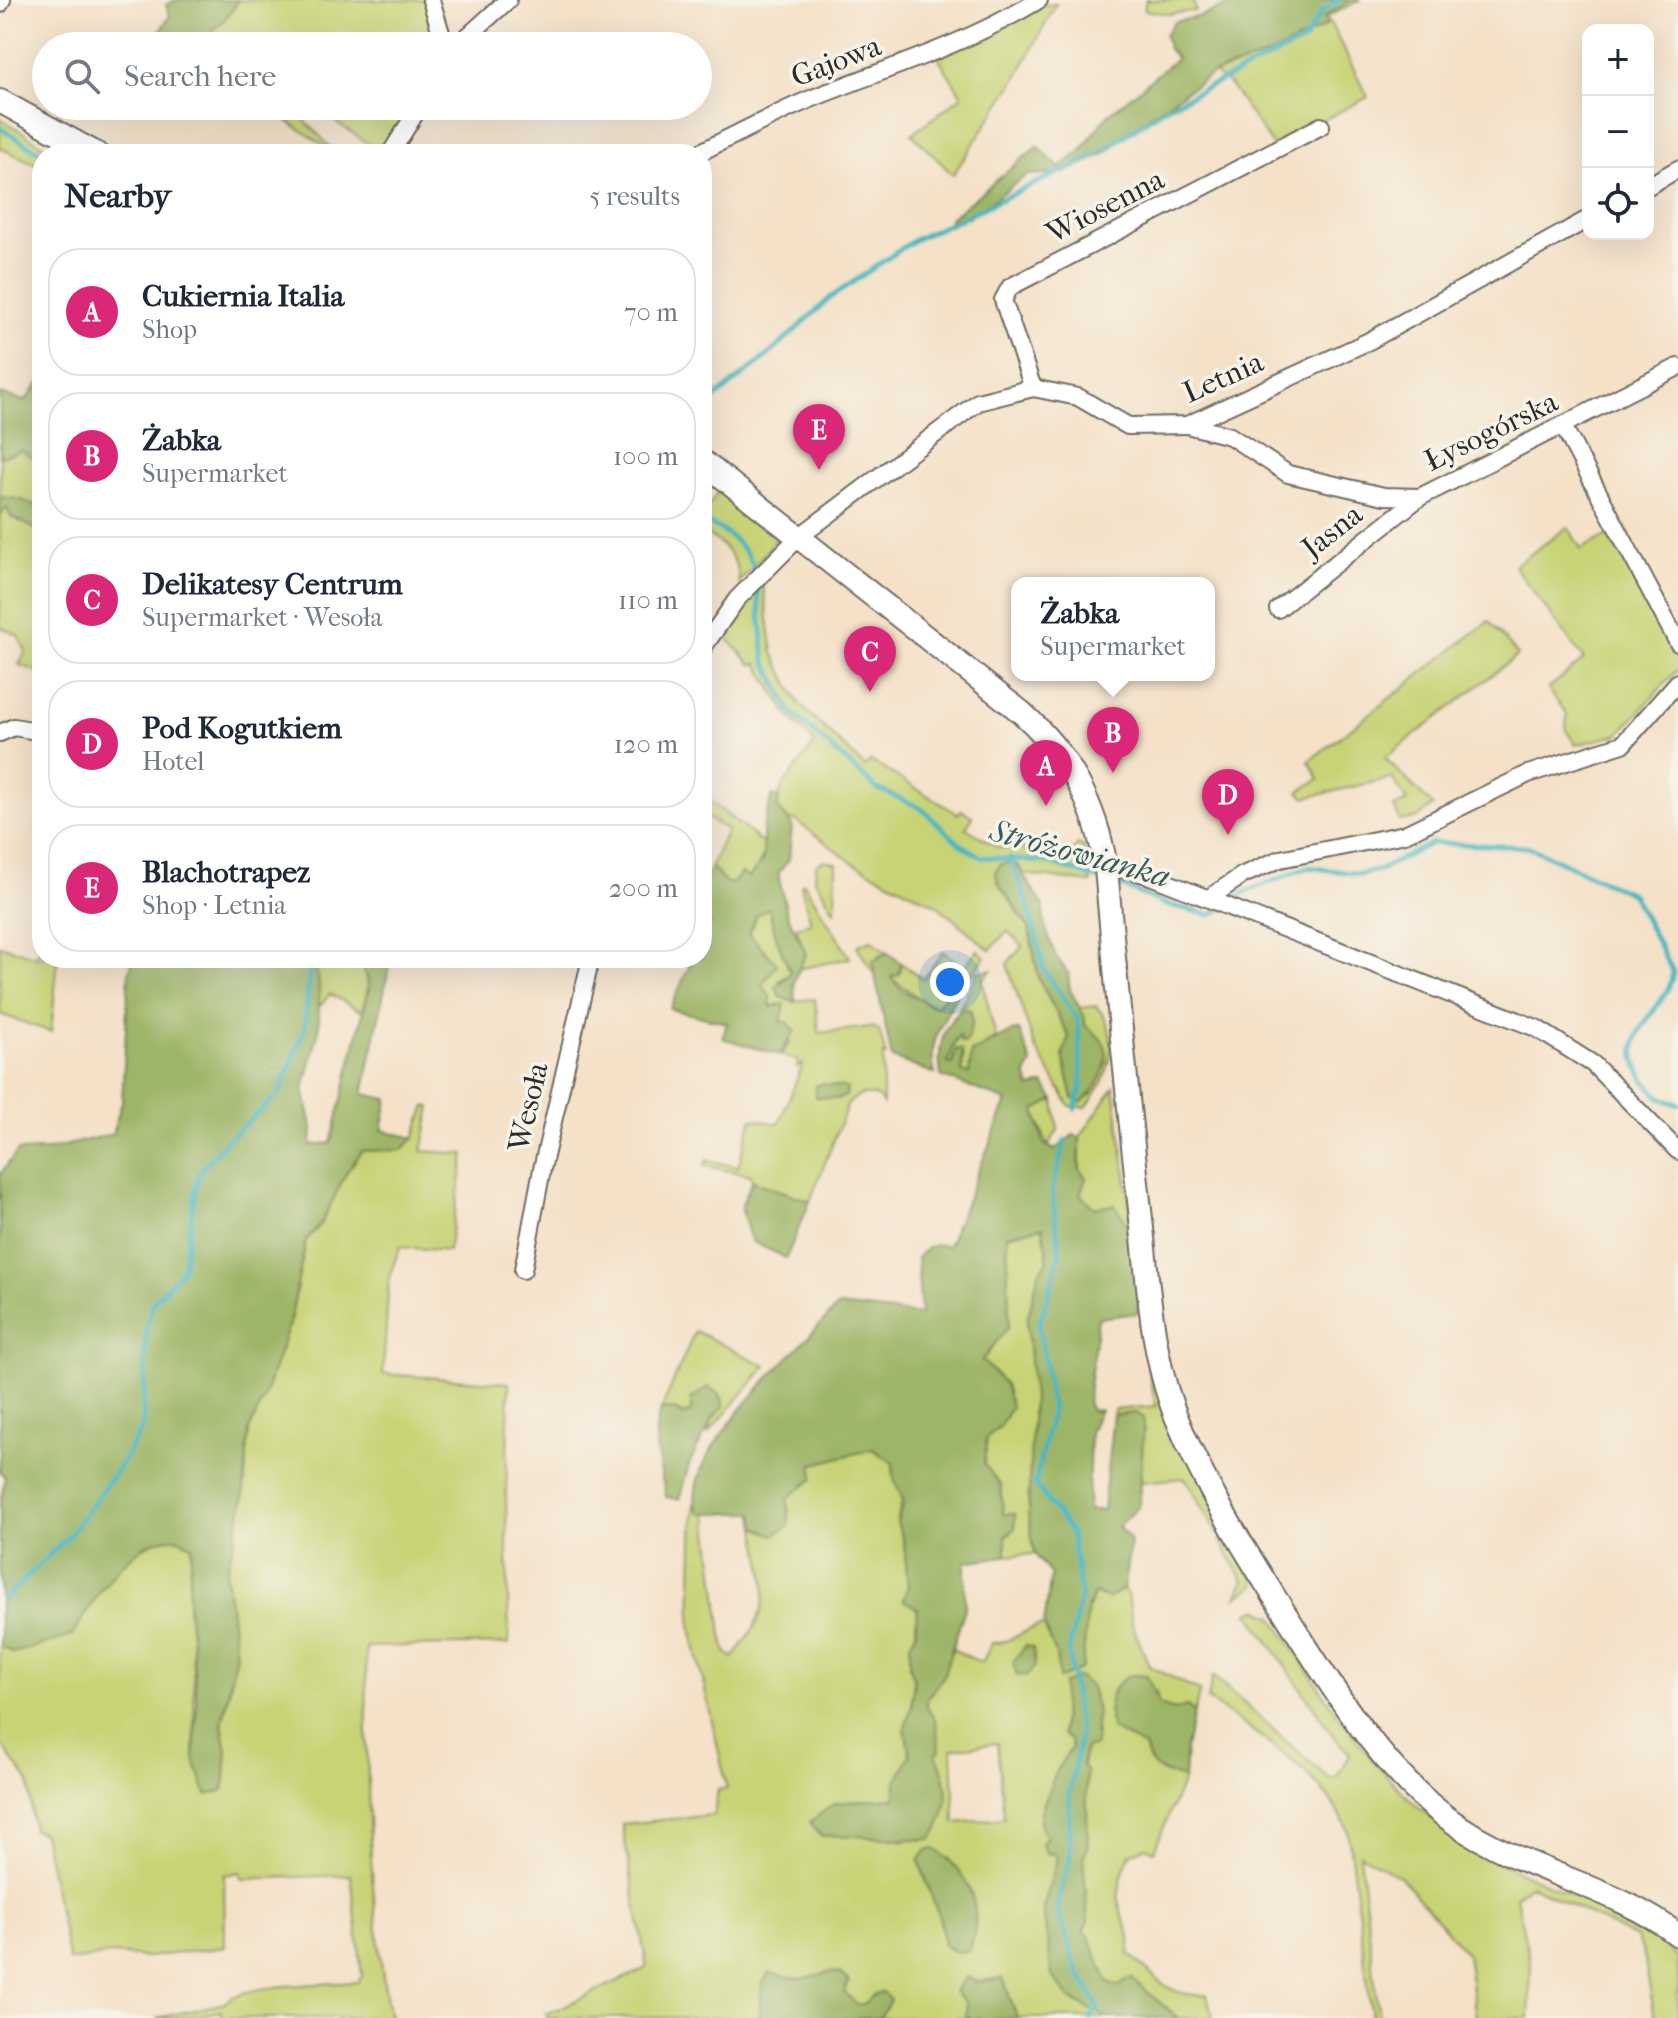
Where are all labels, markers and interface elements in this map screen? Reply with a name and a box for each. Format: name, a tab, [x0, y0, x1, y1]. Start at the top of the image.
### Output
map controls	[1582, 24, 1654, 240]
button: +	[1582, 24, 1654, 96]
street label: Gajowa	[786, 28, 887, 94]
search box	[32, 32, 712, 120]
icon: search	[60, 54, 104, 98]
text: Search here	[124, 59, 276, 94]
button: −	[1582, 96, 1654, 168]
street label: Wiosenna	[1039, 161, 1171, 251]
button: locate	[1582, 168, 1654, 240]
text: Nearby	[64, 176, 171, 216]
text: 5 results	[589, 181, 680, 212]
text: Cukiernia Italia	[142, 279, 344, 314]
text: A	[84, 297, 100, 328]
text: 70 m	[624, 297, 678, 328]
text: Shop	[142, 314, 197, 345]
street label: Letnia	[1178, 344, 1270, 411]
street label: Łysogórska	[1419, 384, 1564, 479]
pin: E	[793, 404, 845, 470]
text: Żabka	[142, 423, 221, 458]
text: B	[84, 441, 100, 472]
text: 100 m	[613, 441, 678, 472]
text: Supermarket	[142, 458, 288, 489]
street label: Jasna	[1294, 496, 1370, 567]
text: Delikatesy Centrum	[142, 567, 403, 602]
popup	[1011, 577, 1215, 681]
text: C	[83, 585, 101, 616]
text: 110 m	[618, 585, 678, 616]
text: Żabka	[1040, 596, 1119, 631]
text: Supermarket · Wesoła	[142, 602, 383, 633]
pin: C	[844, 626, 896, 692]
text: Supermarket	[1040, 631, 1186, 662]
pin: B	[1087, 707, 1139, 773]
text: Pod Kogutkiem	[142, 711, 342, 746]
text: D	[82, 729, 102, 760]
text: 120 m	[614, 729, 678, 760]
pin: A	[1020, 740, 1072, 806]
text: Hotel	[142, 746, 205, 777]
pin: D	[1202, 769, 1254, 835]
water label: Stróżowianka	[985, 811, 1174, 895]
text: Blachotrapez	[142, 855, 310, 890]
text: E	[84, 873, 100, 904]
text: 200 m	[609, 873, 678, 904]
text: Shop · Letnia	[142, 890, 286, 921]
your location	[930, 962, 970, 1002]
street label: Wesoła	[501, 1058, 556, 1156]

